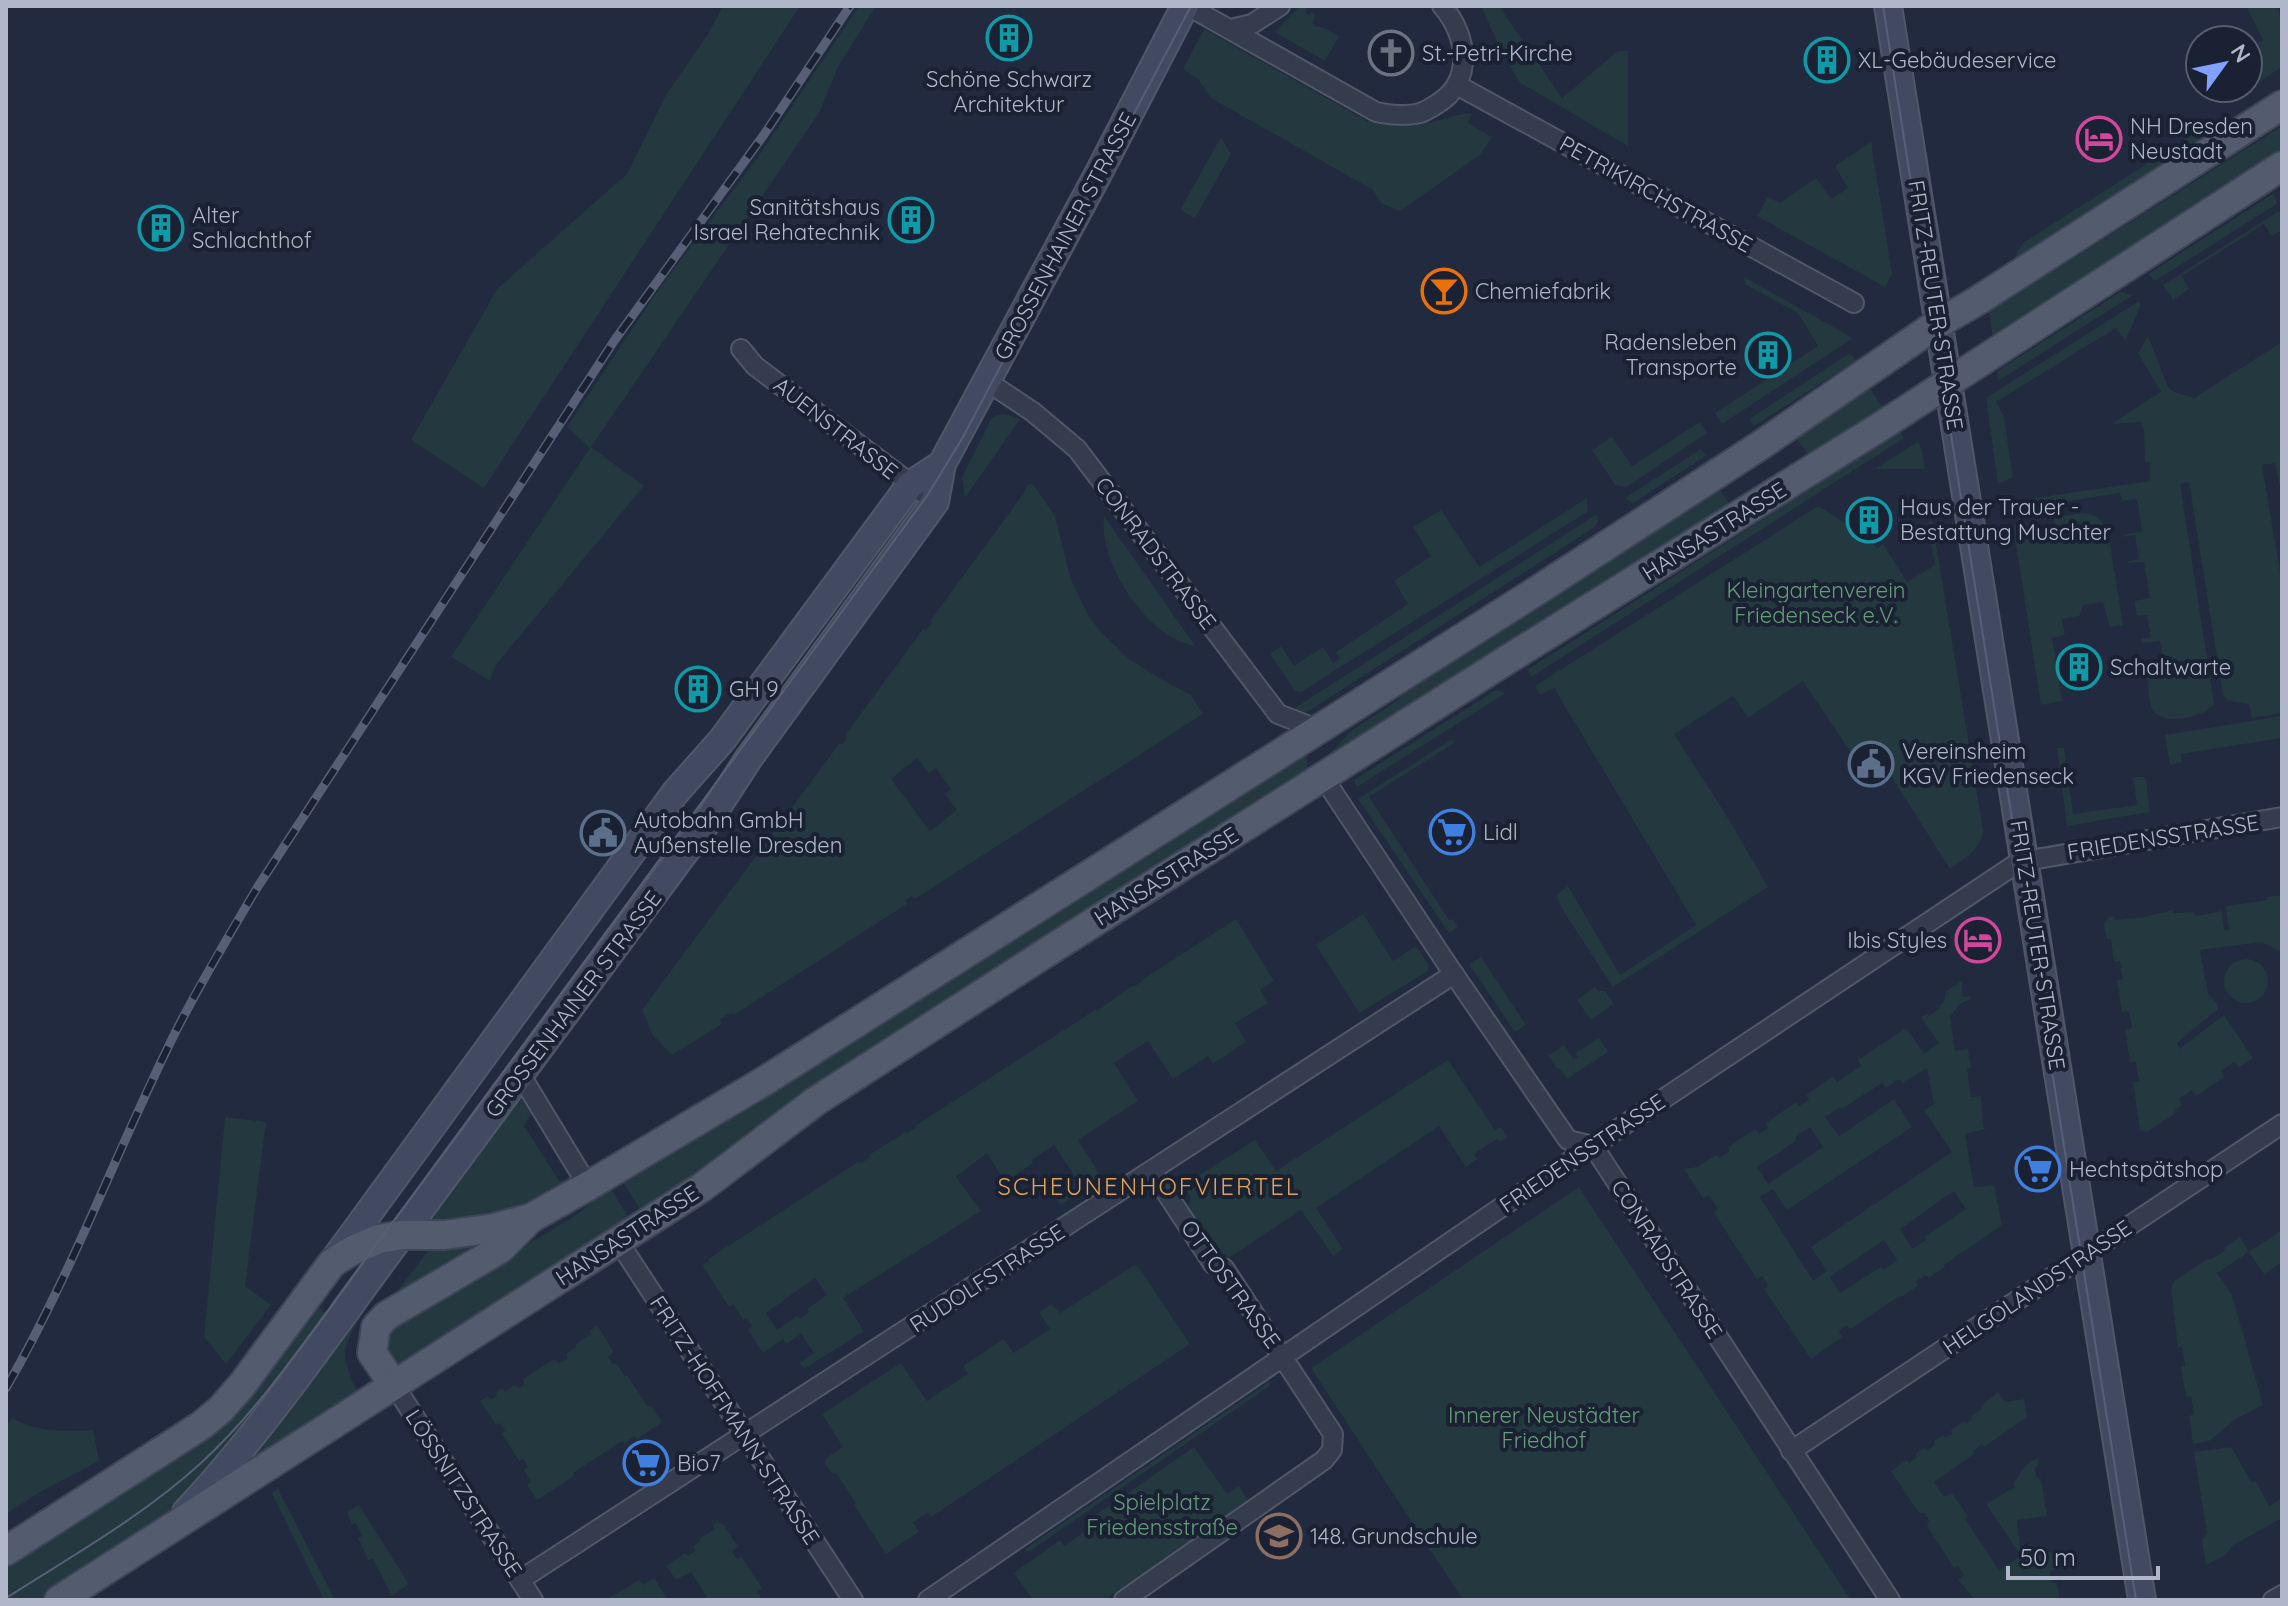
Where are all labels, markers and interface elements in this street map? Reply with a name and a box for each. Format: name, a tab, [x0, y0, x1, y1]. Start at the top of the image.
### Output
building icon: Schöne Schwarz Architektur	[985, 14, 1033, 62]
north arrow	[2184, 24, 2264, 104]
church icon: St.-Petri-Kirche	[1367, 29, 1415, 77]
building icon: XL-Gebäudeservice	[1803, 36, 1851, 84]
place label: St.-Petri-Kirche	[1422, 39, 1573, 67]
text: N	[2225, 39, 2257, 68]
place label: XL-Gebäudeservice	[1858, 46, 2057, 74]
place label: Schöne Schwarz Architektur	[926, 65, 1092, 118]
street label: GROSSENHAINER STRASSE	[988, 107, 1142, 365]
place label: NH Dresden Neustadt	[2130, 112, 2253, 165]
hotel icon: NH Dresden Neustadt	[2075, 115, 2123, 163]
street label: PETRIKIRCHSTRASSE	[1555, 129, 1757, 259]
street label: FRITZ-REUTER-STRASSE	[1902, 178, 1970, 432]
place label: Sanitätshaus Israel Rehatechnik	[693, 193, 880, 246]
building icon: Sanitätshaus Israel Rehatechnik	[887, 196, 935, 244]
place label: Alter Schlachthof	[192, 201, 312, 254]
building icon: Alter Schlachthof	[137, 204, 185, 252]
bar icon: Chemiefabrik	[1420, 267, 1468, 315]
place label: Chemiefabrik	[1475, 277, 1611, 305]
place label: Radensleben Transporte	[1604, 328, 1737, 381]
building icon: Radensleben Transporte	[1744, 331, 1792, 379]
street label: AUENSTRASSE	[768, 371, 904, 485]
street label: CONRADSTRASSE	[1089, 471, 1223, 635]
street label: HANSASTRASSE	[1637, 476, 1791, 586]
place label: Haus der Trauer - Bestattung Muschter	[1900, 493, 2111, 546]
building icon: Haus der Trauer - Bestattung Muschter	[1845, 496, 1893, 544]
park label: Kleingartenverein Friedenseck e.V.	[1726, 576, 1906, 629]
building icon: Schaltwarte	[2055, 643, 2103, 691]
place label: Schaltwarte	[2110, 653, 2231, 681]
building icon: GH 9	[674, 665, 722, 713]
place label: GH 9	[729, 675, 778, 703]
place label: Vereinsheim KGV Friedenseck	[1902, 737, 2074, 790]
public building icon: Vereinsheim KGV Friedenseck	[1847, 740, 1895, 788]
place label: Autobahn GmbH Außenstelle Dresden	[634, 806, 842, 859]
supermarket icon: Lidl	[1428, 808, 1476, 856]
street label: FRIEDENSSTRASSE	[2065, 808, 2261, 866]
public building icon: Autobahn GmbH Außenstelle Dresden	[579, 809, 627, 857]
place label: Lidl	[1483, 818, 1518, 846]
street label: FRITZ-REUTER-STRASSE	[2004, 818, 2072, 1072]
street label: HANSASTRASSE	[1089, 821, 1243, 931]
street label: GROSSENHAINER STRASSE	[479, 885, 667, 1123]
hotel icon: Ibis Styles	[1954, 916, 2002, 964]
place label: Ibis Styles	[1847, 926, 1947, 954]
street label: FRIEDENSSTRASSE	[1494, 1087, 1670, 1219]
supermarket icon: Hechtspätshop	[2014, 1145, 2062, 1193]
place label: Hechtspätshop	[2069, 1155, 2223, 1183]
district label: SCHEUNENHOFVIERTEL	[997, 1171, 1301, 1201]
street label: CONRADSTRASSE	[1605, 1174, 1729, 1344]
street label: HANSASTRASSE	[550, 1178, 704, 1292]
street label: HELGOLANDSTRASSE	[1937, 1213, 2137, 1361]
street label: OTTOSTRASSE	[1175, 1214, 1287, 1354]
street label: RUDOLFSTRASSE	[904, 1218, 1070, 1338]
street label: FRITZ-HOFFMANN-STRASSE	[644, 1290, 826, 1550]
park label: Innerer Neustädter Friedhof	[1448, 1401, 1640, 1454]
street label: LÖSSNITZSTRASSE	[399, 1404, 529, 1582]
supermarket icon: Bio7	[622, 1439, 670, 1487]
place label: Bio7	[677, 1449, 721, 1477]
park label: Spielplatz Friedensstraße	[1086, 1488, 1238, 1541]
school or university icon: 148. Grundschule	[1255, 1512, 1303, 1560]
place label: 148. Grundschule	[1310, 1522, 1478, 1550]
scale bar	[2008, 1530, 2158, 1580]
text: 50 m	[2020, 1542, 2076, 1572]

